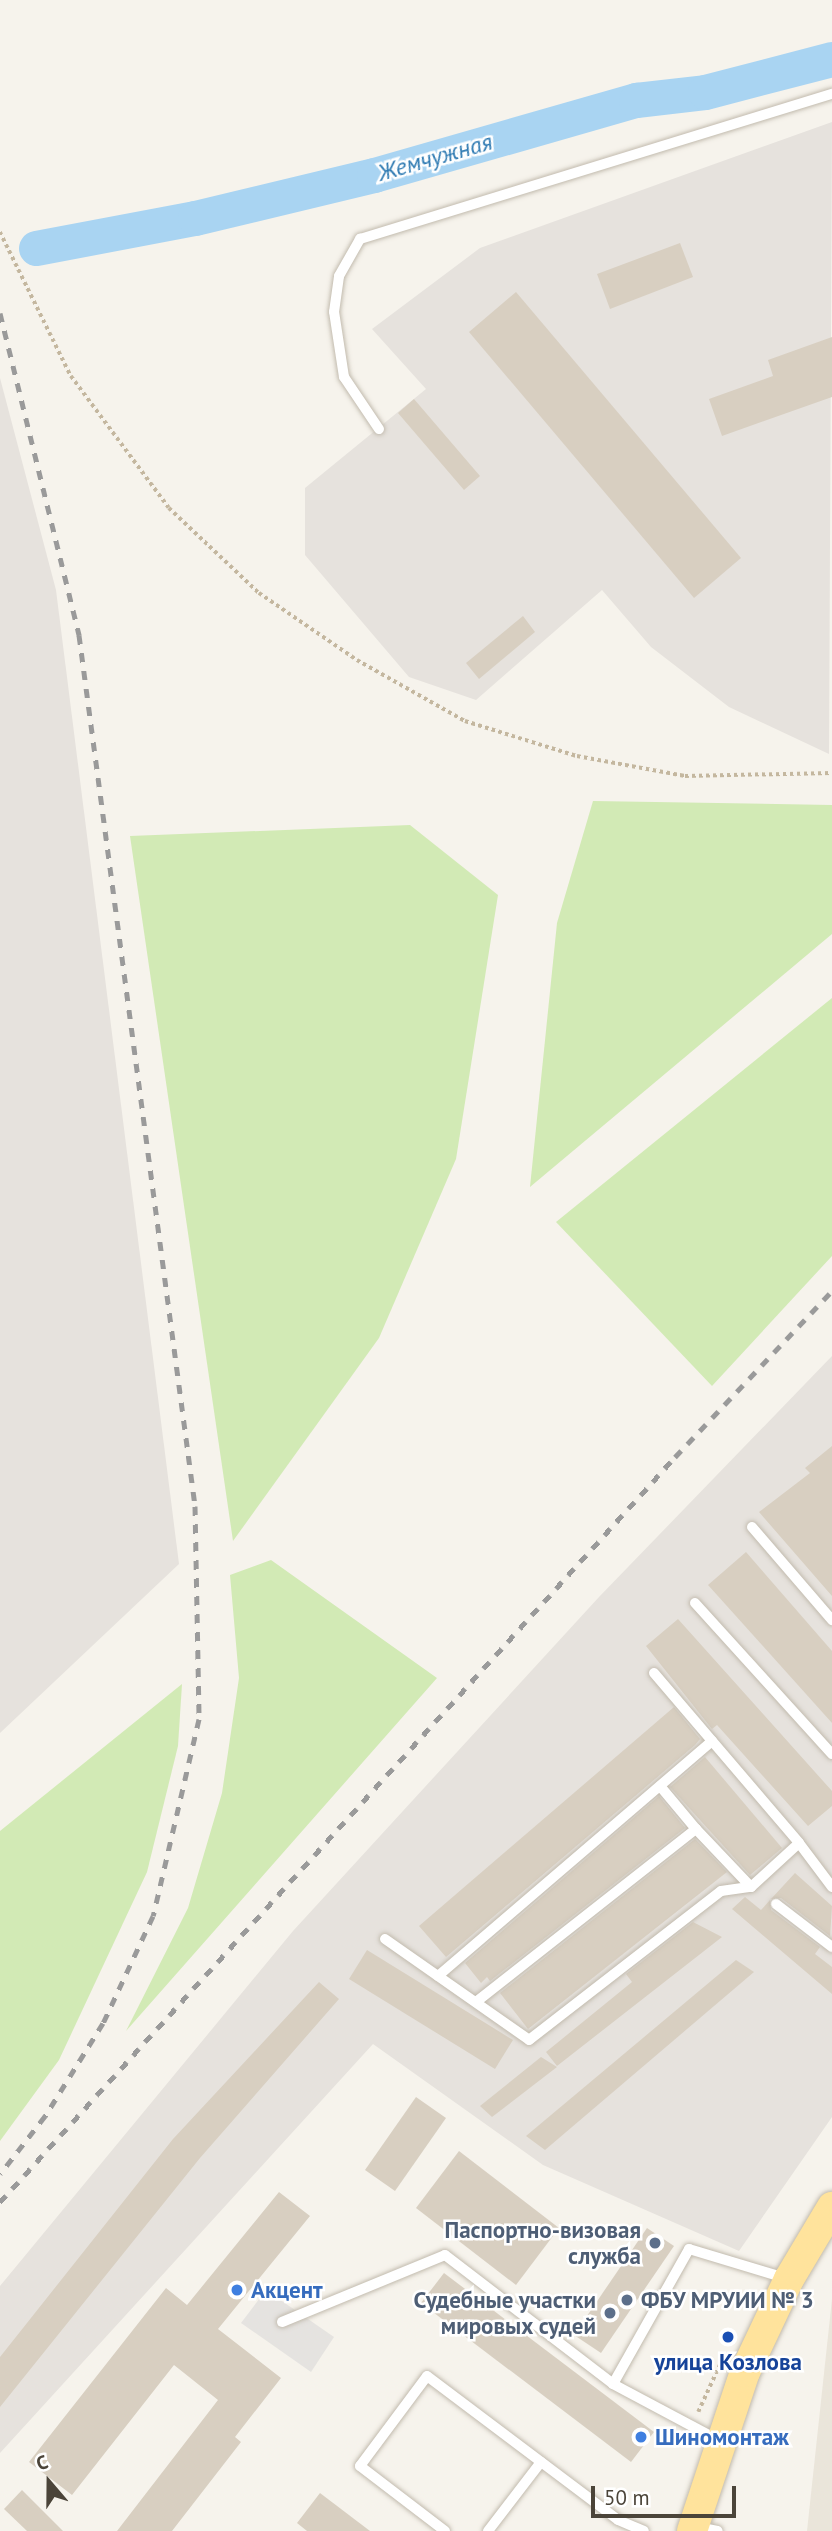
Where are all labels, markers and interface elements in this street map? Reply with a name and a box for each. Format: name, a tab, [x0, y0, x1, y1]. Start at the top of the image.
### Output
water label: Жемчужная	[374, 127, 496, 187]
place label: Паспортно-визовая служба	[444, 2216, 641, 2270]
marker: Паспортно-визовая служба	[647, 2235, 663, 2251]
place label: Акцент	[251, 2276, 323, 2304]
marker: Акцент	[229, 2282, 245, 2298]
place label: Судебные участки мировых судей	[413, 2286, 596, 2340]
place label: ФБУ МРУИИ № 3	[641, 2286, 815, 2314]
marker: ФБУ МРУИИ № 3	[619, 2292, 635, 2308]
marker: Судебные участки мировых судей	[602, 2305, 618, 2321]
marker: улица Козлова	[720, 2329, 736, 2345]
place label: улица Козлова	[654, 2348, 802, 2376]
place label: Шиномонтаж	[655, 2423, 789, 2451]
marker: Шиномонтаж	[633, 2429, 649, 2445]
north arrow	[14, 2447, 84, 2517]
text: С	[33, 2449, 51, 2475]
scale bar	[594, 2472, 739, 2516]
text: 50 m	[604, 2484, 650, 2511]

